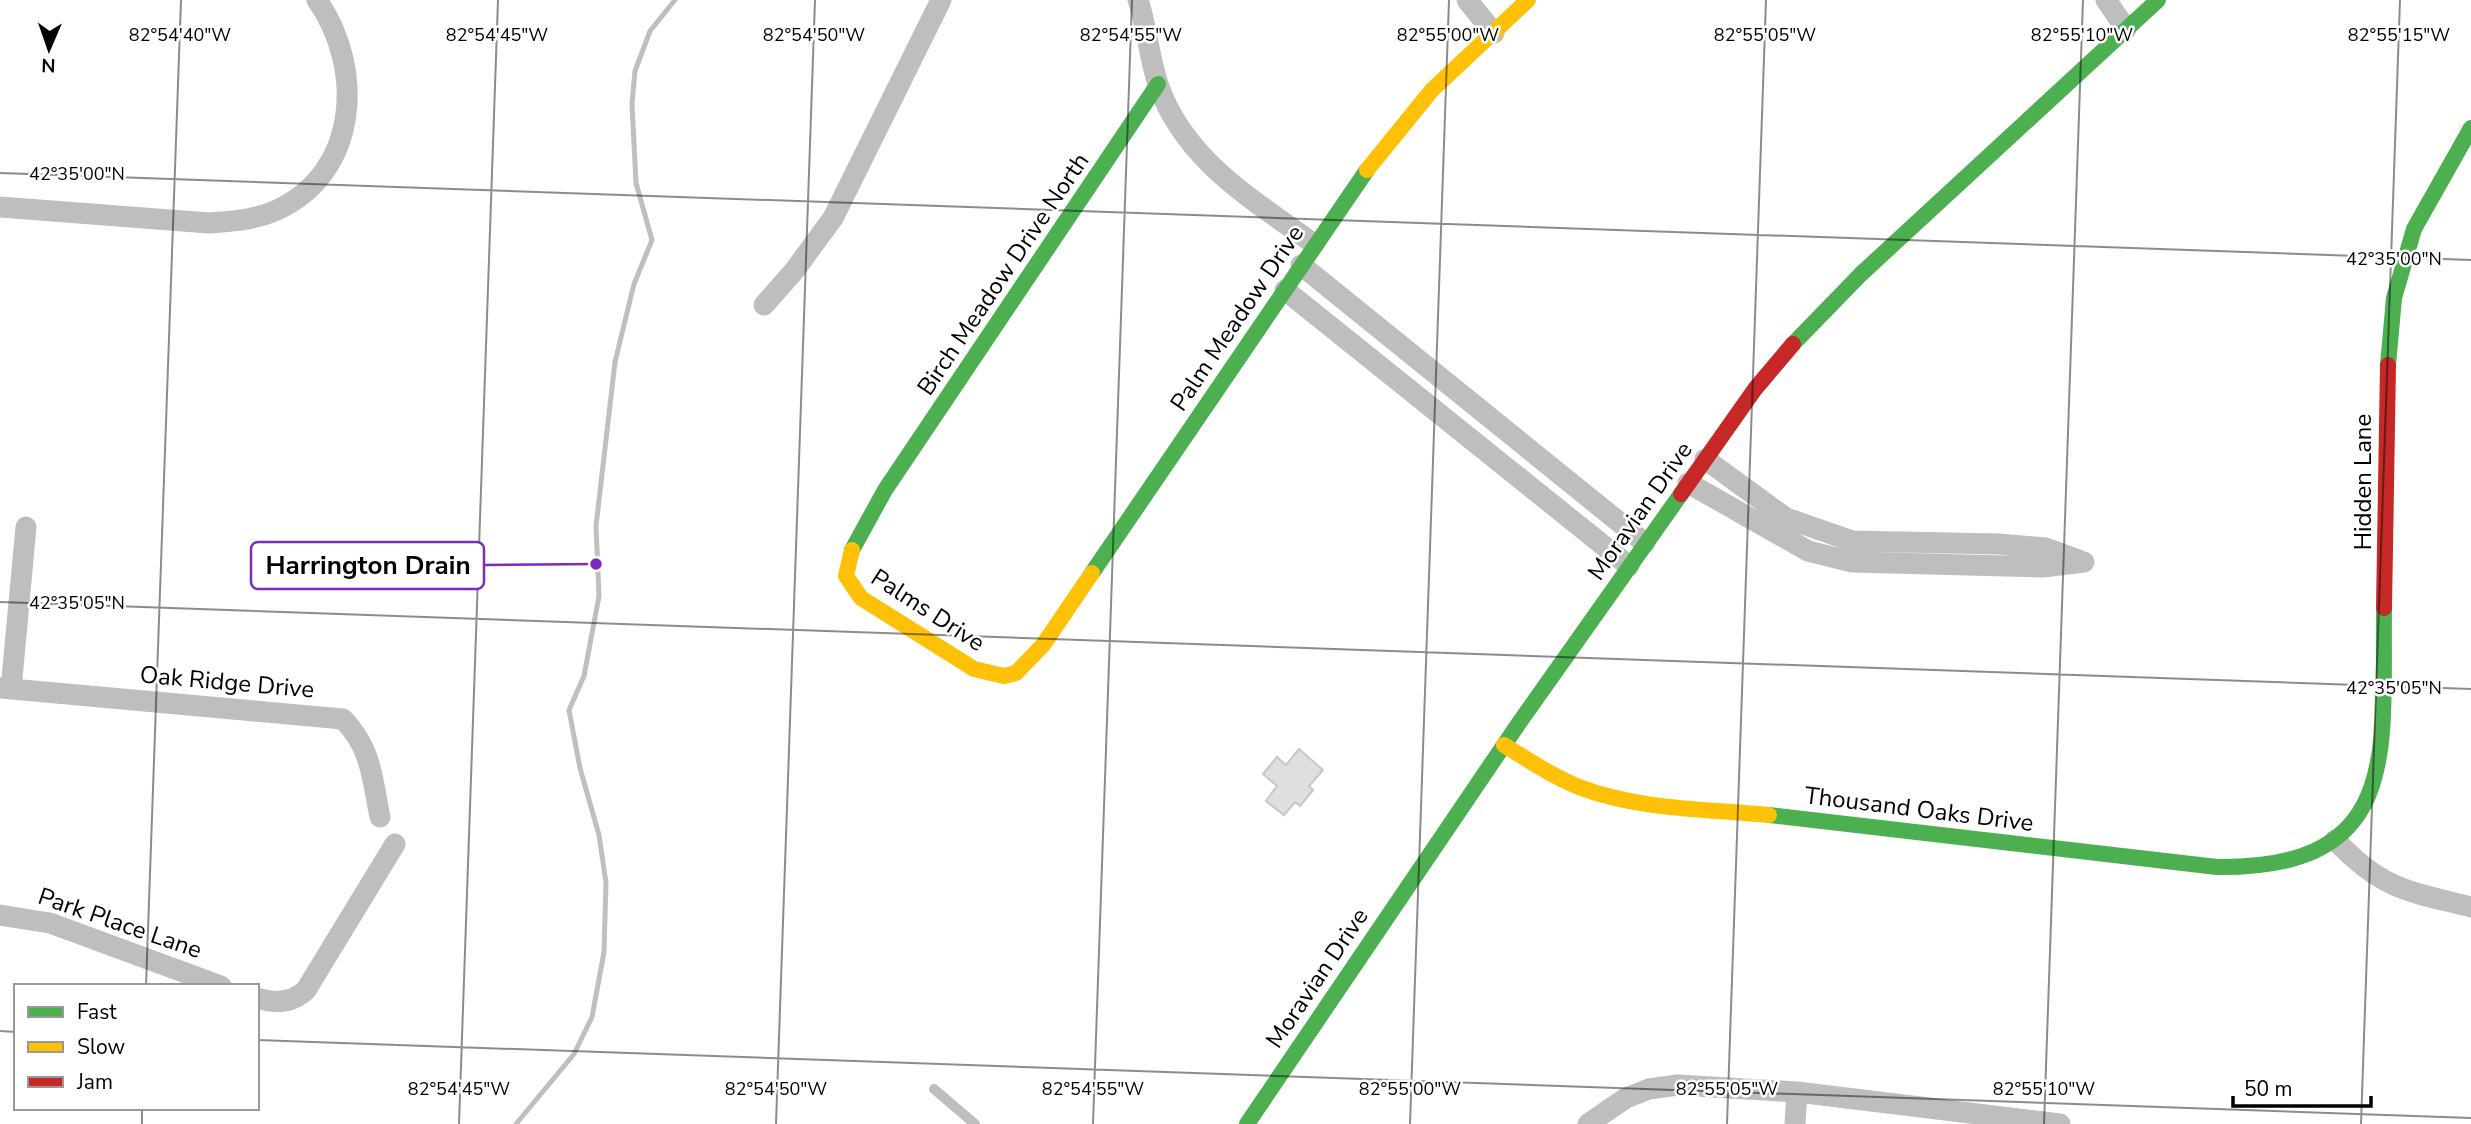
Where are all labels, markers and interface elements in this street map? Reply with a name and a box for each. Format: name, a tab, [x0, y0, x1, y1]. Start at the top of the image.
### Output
north arrow	[14, 14, 84, 84]
text: 82°54'40"W	[129, 23, 231, 47]
text: 82°54'45"W	[446, 23, 548, 47]
text: 82°54'50"W	[763, 23, 865, 47]
text: 82°54'55"W	[1080, 23, 1182, 47]
text: 82°55'00"W	[1397, 23, 1499, 47]
text: 82°55'05"W	[1714, 23, 1816, 47]
text: 82°55'10"W	[2031, 23, 2133, 47]
text: 82°55'15"W	[2348, 23, 2450, 47]
text: N	[41, 52, 56, 78]
street label: Birch Meadow Drive North	[910, 146, 1096, 402]
text: 42°35'00"N	[29, 162, 125, 186]
street label: Palm Meadow Drive	[1163, 219, 1311, 417]
text: 42°35'00"N	[2346, 247, 2442, 271]
street label: Hidden Lane	[2347, 414, 2379, 550]
street label: Moravian Drive	[1580, 435, 1700, 587]
callout: Harrington Drain	[251, 542, 484, 589]
text: Harrington Drain	[265, 548, 471, 583]
street label: Palms Drive	[865, 561, 991, 659]
text: 42°35'05"N	[29, 591, 125, 615]
street label: Oak Ridge Drive	[139, 658, 315, 706]
text: 42°35'05"N	[2346, 676, 2442, 700]
street label: Thousand Oaks Drive	[1803, 779, 2035, 839]
street label: Park Place Lane	[34, 880, 206, 966]
street label: Moravian Drive	[1258, 902, 1376, 1054]
legend	[14, 984, 259, 1110]
text: Fast	[77, 998, 117, 1026]
text: Slow	[77, 1033, 126, 1061]
scale bar	[2233, 1064, 2371, 1108]
text: Jam	[76, 1068, 113, 1096]
text: 50 m	[2244, 1075, 2293, 1103]
text: 82°54'45"W	[408, 1077, 510, 1101]
text: 82°54'50"W	[725, 1077, 827, 1101]
text: 82°54'55"W	[1042, 1077, 1144, 1101]
text: 82°55'00"W	[1359, 1077, 1461, 1101]
text: 82°55'05"W	[1676, 1077, 1778, 1101]
text: 82°55'10"W	[1993, 1077, 2095, 1101]

